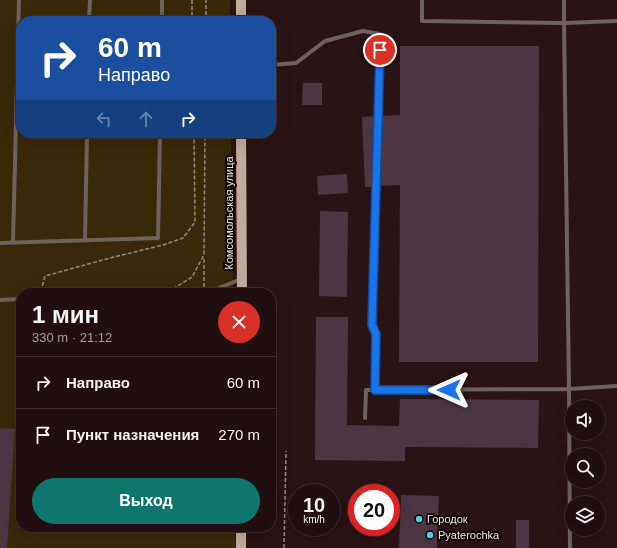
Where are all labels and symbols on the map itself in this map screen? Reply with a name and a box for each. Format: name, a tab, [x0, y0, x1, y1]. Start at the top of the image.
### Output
pin	[363, 33, 397, 67]
street label: Комсомольская улица	[223, 155, 235, 270]
position arrow	[428, 369, 470, 411]
speed limit sign: 20	[348, 484, 400, 536]
place label: Городок	[427, 513, 468, 525]
marker: Городок	[414, 514, 424, 524]
place label: Pyaterochka	[438, 529, 500, 541]
marker: Pyaterochka	[425, 530, 435, 540]

